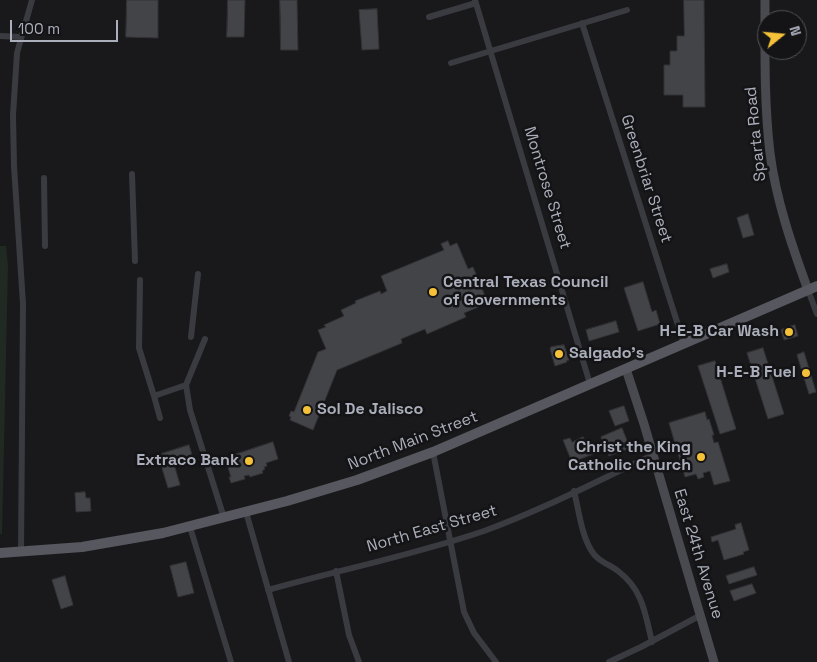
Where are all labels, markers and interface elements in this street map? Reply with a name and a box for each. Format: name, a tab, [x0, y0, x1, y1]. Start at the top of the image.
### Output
scale bar	[12, 10, 120, 42]
north arrow	[757, 10, 807, 60]
text: 100 m	[18, 19, 60, 38]
text: N	[785, 24, 805, 38]
street label: Sparta Road	[741, 86, 771, 182]
street label: Greenbriar Street	[616, 113, 676, 245]
street label: Montrose Street	[519, 124, 575, 252]
place label: Central Texas Council of Governments	[443, 273, 608, 311]
marker: Central Texas Council of Governments	[427, 286, 439, 298]
place label: H-E-B Car Wash	[659, 322, 779, 342]
marker: H-E-B Car Wash	[783, 326, 795, 338]
place label: Salgado's	[569, 344, 644, 364]
marker: Salgado's	[553, 348, 565, 360]
place label: H-E-B Fuel	[716, 363, 796, 383]
marker: H-E-B Fuel	[800, 367, 812, 379]
place label: Sol De Jalisco	[317, 400, 423, 420]
marker: Sol De Jalisco	[301, 404, 313, 416]
street label: North Main Street	[345, 407, 481, 475]
place label: Christ the King Catholic Church	[568, 438, 691, 476]
place label: Extraco Bank	[136, 451, 239, 471]
marker: Christ the King Catholic Church	[695, 451, 707, 463]
marker: Extraco Bank	[243, 455, 255, 467]
street label: East 24th Avenue	[669, 487, 727, 621]
street label: North East Street	[365, 501, 499, 557]

